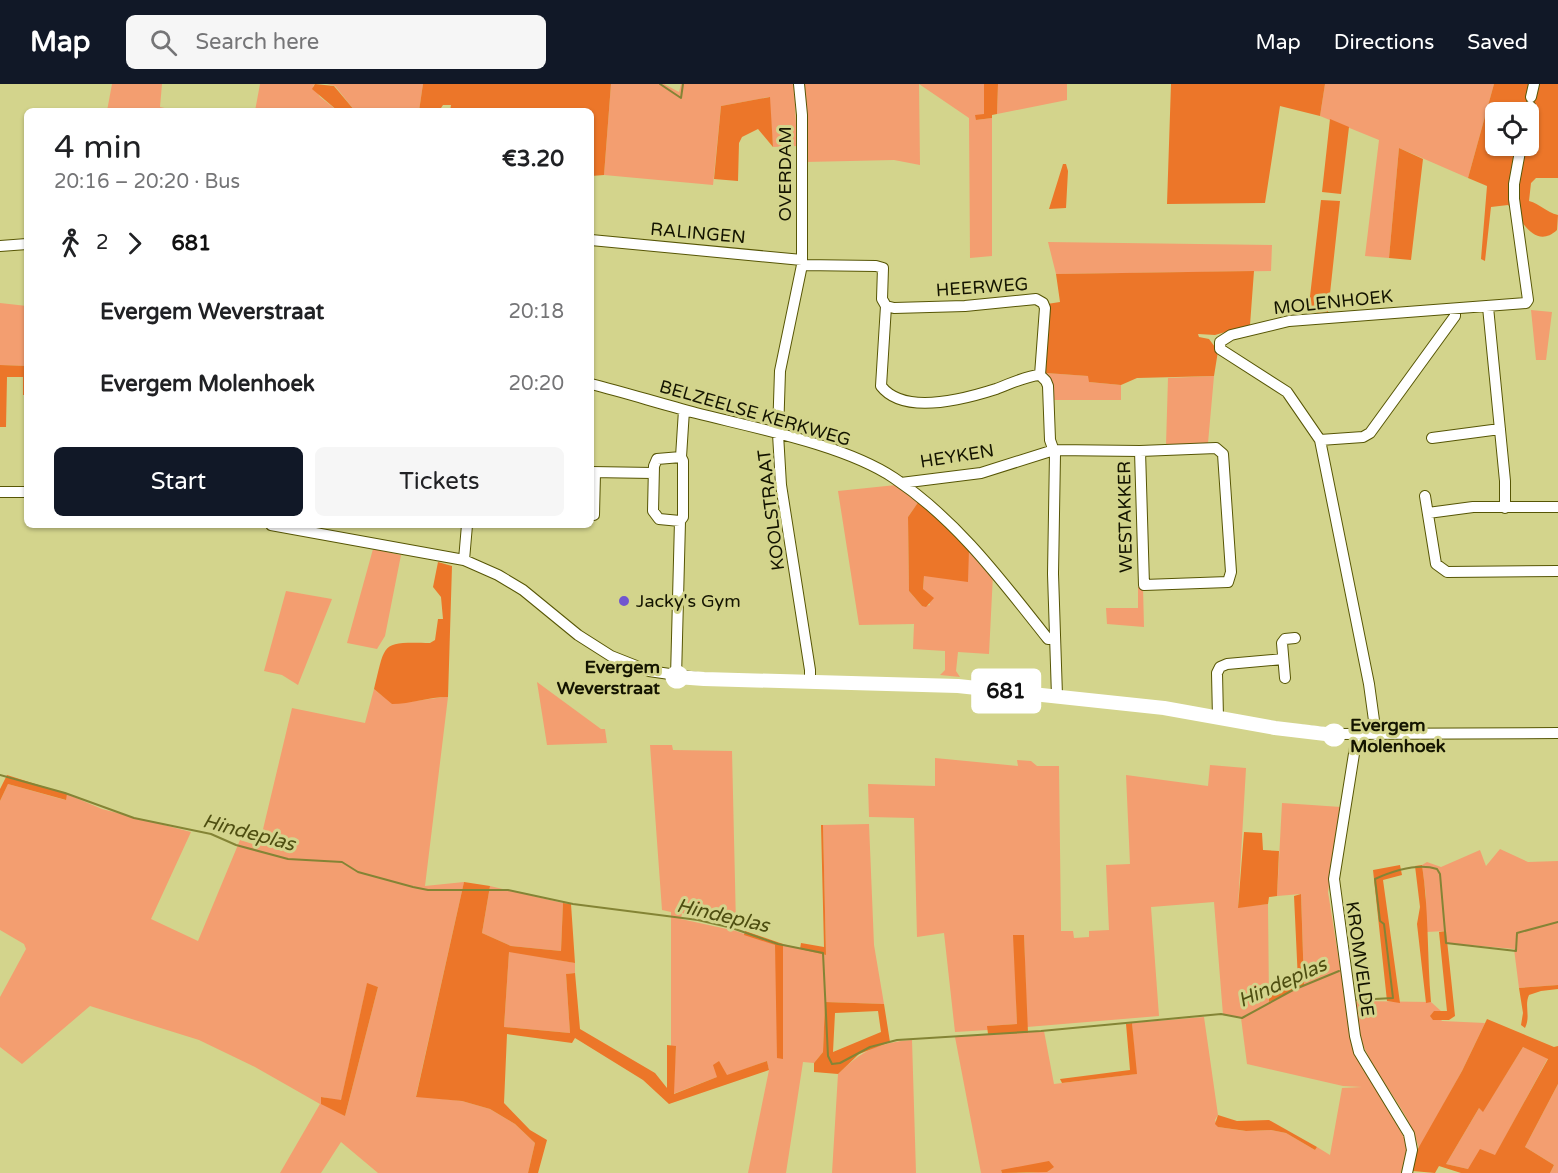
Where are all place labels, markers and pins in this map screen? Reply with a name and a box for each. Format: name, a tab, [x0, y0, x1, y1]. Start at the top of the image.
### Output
place label: Jacky's Gym	[636, 590, 741, 612]
marker: Jacky's Gym	[617, 594, 631, 608]
place label: Evergem Weverstraat	[557, 656, 660, 699]
marker: Evergem Weverstraat	[666, 666, 688, 688]
place label: Evergem Molenhoek	[1350, 714, 1446, 757]
marker: Evergem Molenhoek	[1323, 724, 1345, 746]

